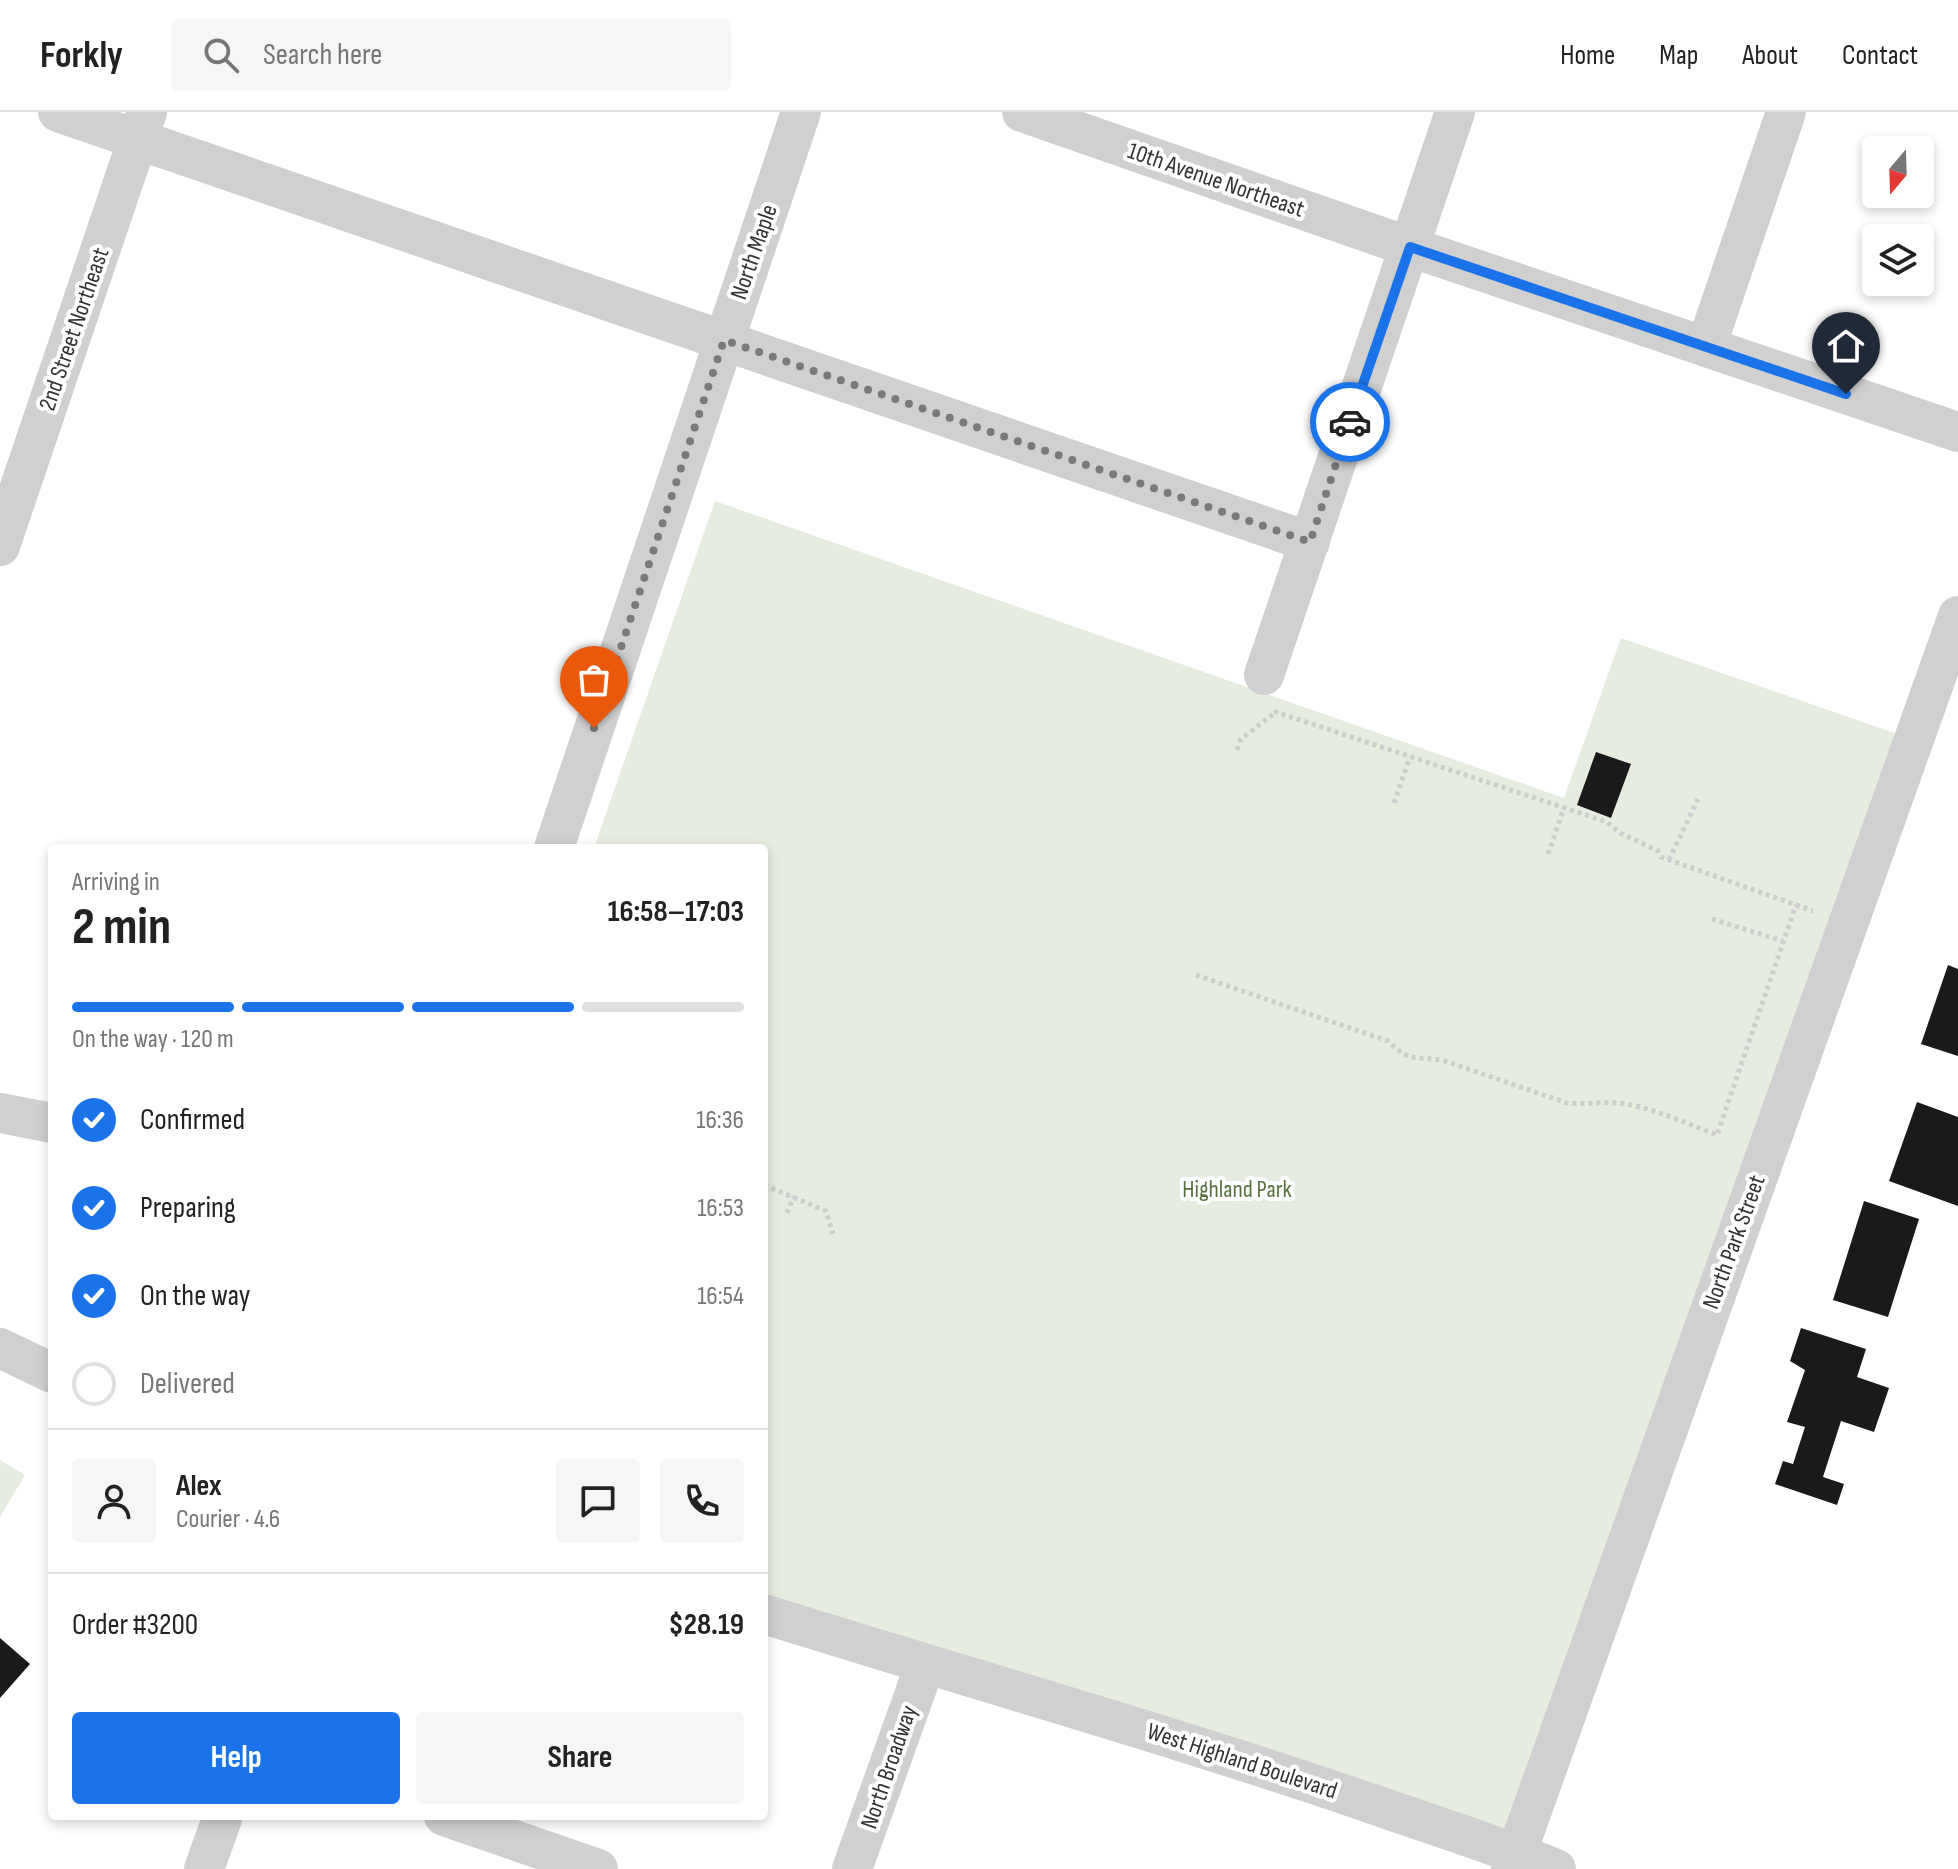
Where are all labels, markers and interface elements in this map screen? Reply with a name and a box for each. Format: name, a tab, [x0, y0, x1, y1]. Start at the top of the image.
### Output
search box	[171, 19, 731, 91]
text: Forkly	[40, 33, 123, 78]
icon: search	[199, 33, 243, 77]
text: Search here	[263, 37, 382, 73]
text: Home	[1560, 39, 1615, 72]
text: Map	[1659, 39, 1698, 72]
text: About	[1742, 39, 1798, 72]
text: Contact	[1842, 39, 1918, 72]
street label: 10th Avenue Northeast	[1124, 136, 1308, 224]
north arrow	[1862, 136, 1934, 208]
map controls	[1862, 136, 1934, 296]
street label: North Maple	[724, 201, 784, 303]
button: layers	[1862, 224, 1934, 296]
street label: 2nd Street Northeast	[33, 244, 115, 414]
pin	[1812, 312, 1880, 394]
icon: home	[1824, 324, 1868, 368]
courier	[1310, 382, 1390, 462]
icon: car	[1328, 400, 1372, 444]
pin	[560, 646, 628, 728]
icon: bag	[572, 658, 616, 702]
text: Arriving in	[72, 867, 160, 898]
text: 16:58–17:03	[608, 894, 744, 930]
text: 2 min	[72, 896, 171, 959]
text: On the way · 120 m	[72, 1024, 234, 1055]
icon: check	[72, 1098, 116, 1142]
text: Confirmed	[140, 1102, 245, 1138]
text: 16:36	[696, 1105, 744, 1136]
street label: North Park Street	[1696, 1171, 1772, 1313]
park label: Highland Park	[1182, 1175, 1292, 1204]
icon: check	[72, 1186, 116, 1230]
text: Preparing	[140, 1190, 236, 1226]
text: 16:53	[697, 1193, 744, 1224]
icon: check	[72, 1274, 116, 1318]
text: On the way	[140, 1278, 250, 1314]
text: 16:54	[697, 1281, 744, 1312]
text: Delivered	[140, 1366, 235, 1402]
button: person	[72, 1459, 156, 1543]
button: chat	[556, 1459, 640, 1543]
button: phone	[660, 1459, 744, 1543]
text: Alex	[176, 1468, 222, 1504]
text: Courier · 4.6	[176, 1504, 280, 1535]
text: Order #3200	[72, 1607, 198, 1643]
text: $28.19	[668, 1607, 744, 1643]
street label: North Broadway	[854, 1701, 924, 1833]
button: Help	[72, 1712, 400, 1804]
button: Share	[416, 1712, 744, 1804]
street label: West Highland Boulevard	[1143, 1717, 1341, 1805]

